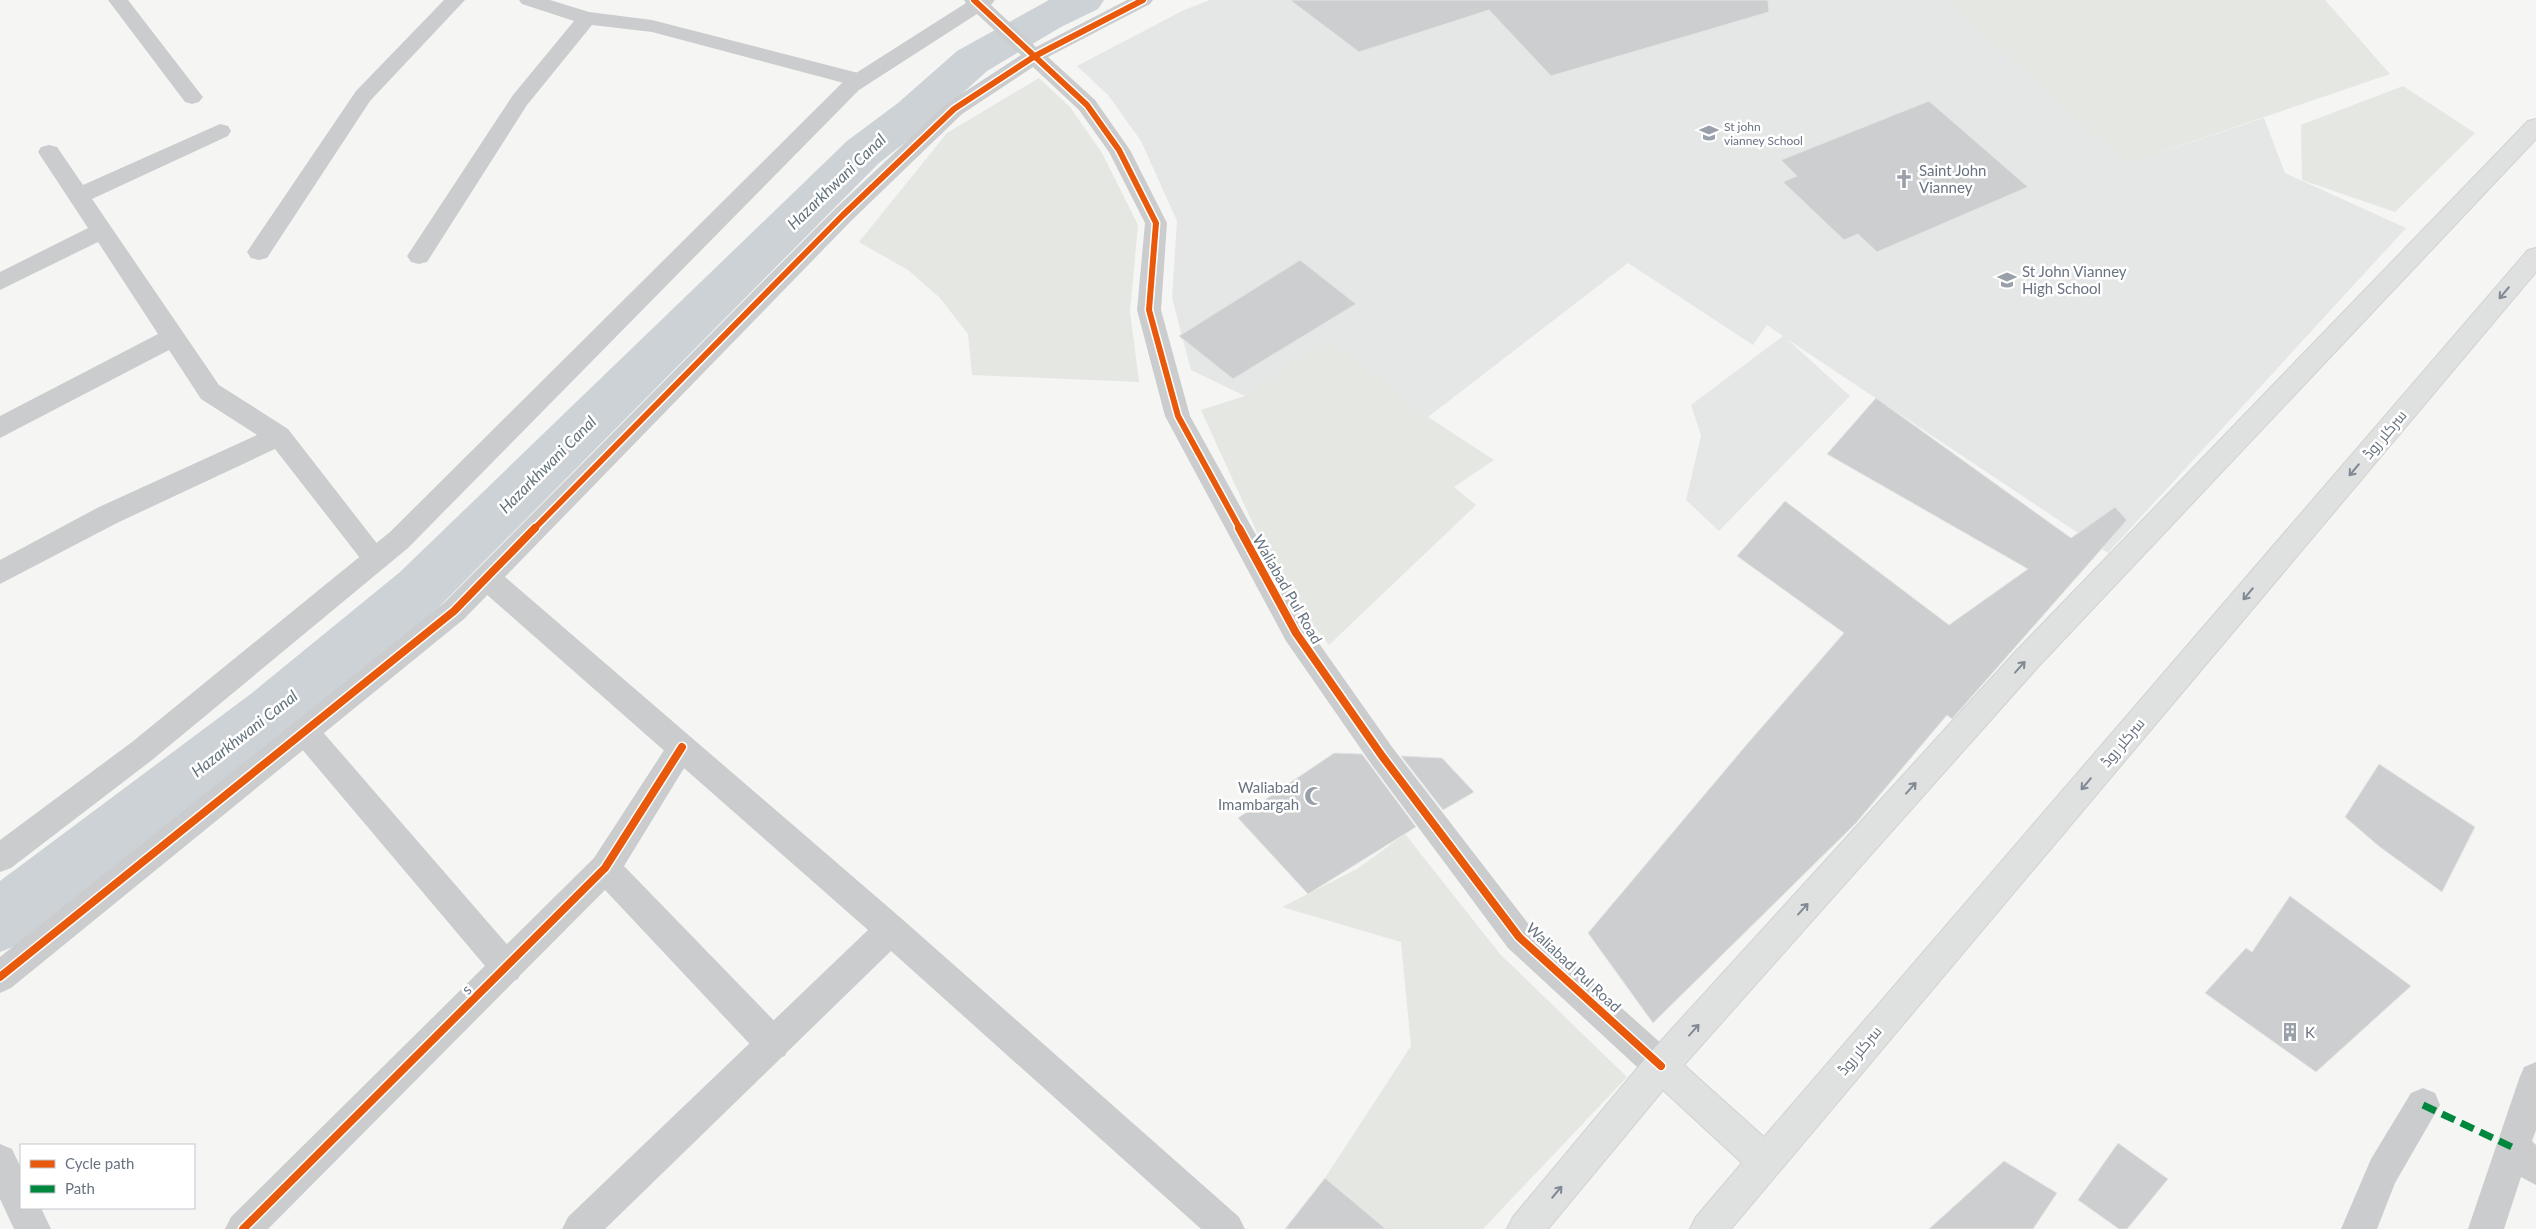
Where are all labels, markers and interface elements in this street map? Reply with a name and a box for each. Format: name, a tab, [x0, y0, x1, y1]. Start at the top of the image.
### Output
place label: St john vianney School	[1724, 119, 1803, 148]
school or university icon: St john vianney School	[1698, 122, 1720, 144]
water label: Hazarkhwani Canal	[783, 129, 889, 233]
place label: Saint John Vianney	[1919, 161, 1986, 196]
church icon: Saint John Vianney	[1893, 168, 1915, 190]
place label: St John Vianney High School	[2022, 262, 2127, 297]
school or university icon: St John Vianney High School	[1996, 269, 2018, 291]
one-way arrow	[2499, 287, 2510, 300]
street label: سرکلر روڈ	[2358, 406, 2410, 463]
water label: Hazarkhwani Canal	[495, 411, 600, 516]
one-way arrow	[2348, 464, 2359, 477]
street label: Waliabad Pul Road	[1250, 531, 1326, 647]
one-way arrow	[2243, 587, 2254, 600]
one-way arrow	[2014, 661, 2026, 674]
water label: Hazarkhwani Canal	[187, 685, 301, 780]
street label: سرکلر روڈ	[2096, 714, 2148, 771]
place label: Waliabad Imambargah	[1218, 778, 1299, 813]
one-way arrow	[2080, 778, 2092, 791]
one-way arrow	[1905, 782, 1917, 795]
mosque icon: Waliabad Imambargah	[1303, 785, 1325, 807]
one-way arrow	[1797, 902, 1808, 915]
street label: Waliabad Pul Road	[1523, 919, 1625, 1015]
street label: s	[457, 980, 475, 998]
building icon: K	[2279, 1021, 2301, 1043]
street label: سرکلر روڈ	[1833, 1022, 1885, 1079]
one-way arrow	[1688, 1023, 1700, 1036]
place label: K	[2305, 1023, 2315, 1041]
legend	[20, 1144, 195, 1209]
text: Cycle path	[65, 1154, 134, 1172]
text: Path	[65, 1179, 95, 1197]
one-way arrow	[1551, 1185, 1562, 1198]

